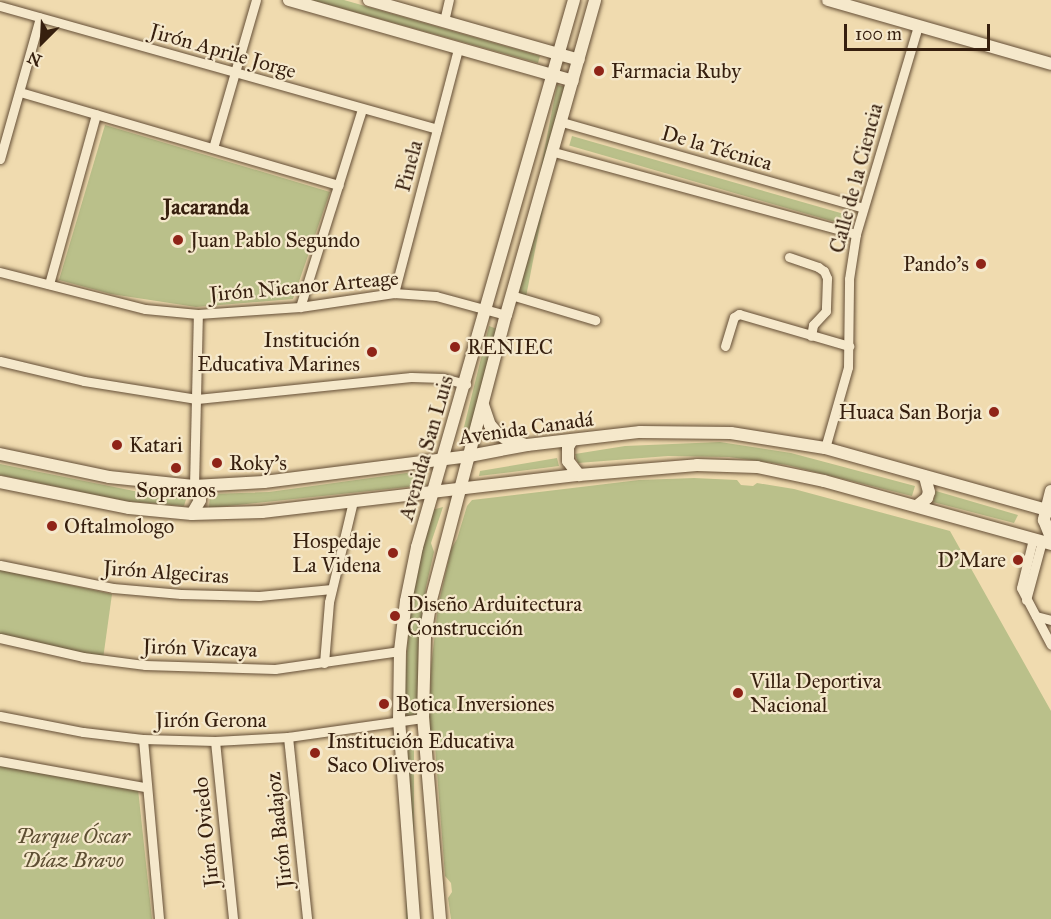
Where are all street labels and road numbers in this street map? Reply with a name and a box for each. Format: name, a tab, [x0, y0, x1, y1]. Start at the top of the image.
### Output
street label: Jirón Aprile Jorge	[147, 18, 299, 84]
street label: Calle de la Ciencia	[824, 100, 888, 256]
street label: De la Técnica	[659, 120, 775, 176]
street label: Pinela	[390, 137, 428, 195]
street label: Jirón Nicanor Arteage	[208, 265, 400, 307]
street label: Avenida San Luis	[393, 373, 459, 523]
street label: Avenida Canadá	[457, 406, 595, 450]
street label: Jirón Algeciras	[102, 555, 230, 589]
street label: Jirón Vizcaya	[142, 633, 258, 663]
street label: Jirón Gerona	[155, 707, 267, 733]
street label: Jirón Badajoz	[260, 771, 298, 889]
street label: Jirón Oviedo	[188, 776, 224, 888]

